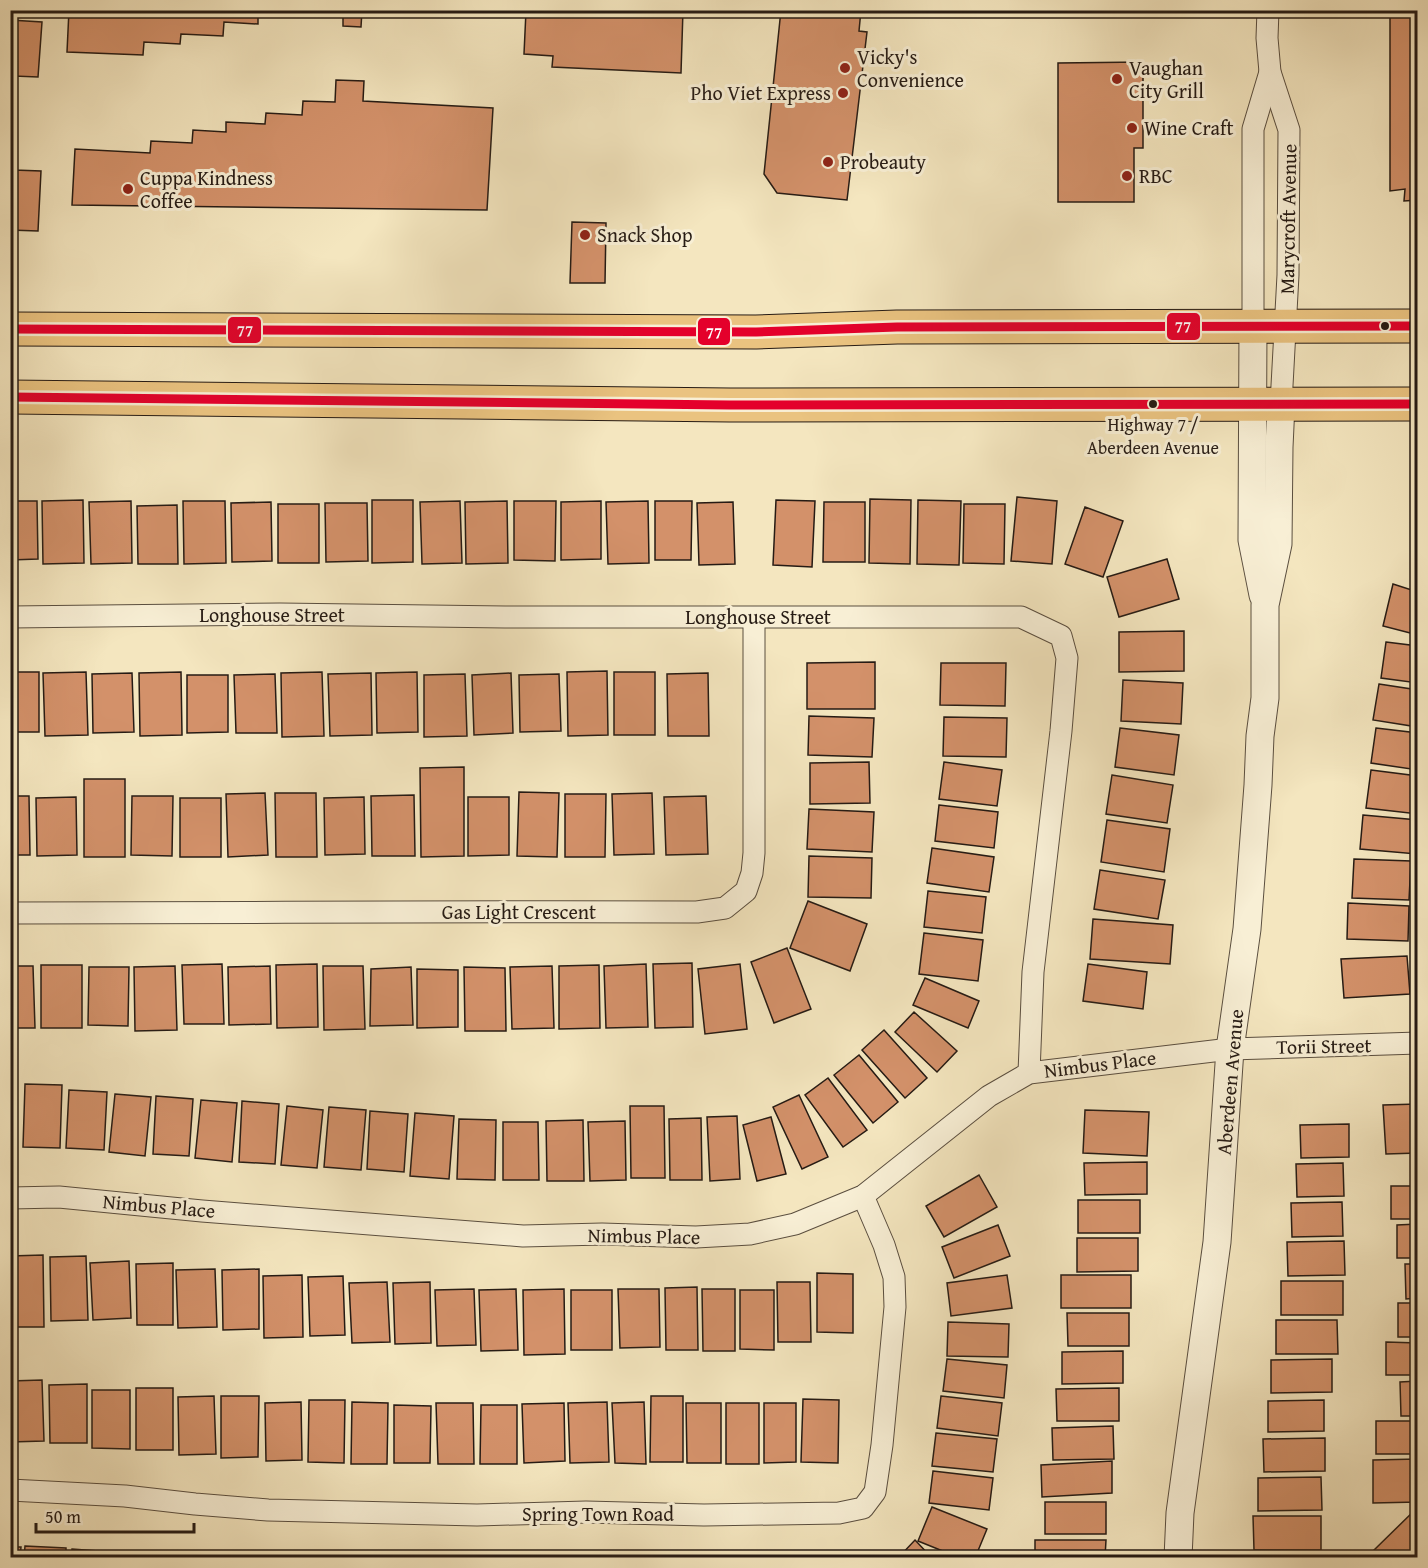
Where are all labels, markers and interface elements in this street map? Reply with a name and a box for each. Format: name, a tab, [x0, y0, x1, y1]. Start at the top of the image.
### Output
place label: Vicky's Convenience	[857, 42, 964, 94]
place label: Vaughan City Grill	[1129, 53, 1204, 105]
marker: Vicky's Convenience	[838, 61, 852, 75]
marker: Vaughan City Grill	[1110, 72, 1124, 86]
place label: Pho Viet Express	[691, 78, 831, 107]
marker: Pho Viet Express	[836, 86, 850, 100]
place label: Wine Craft	[1144, 113, 1233, 142]
marker: Wine Craft	[1125, 121, 1139, 135]
street label: Marycroft Avenue	[1272, 144, 1303, 294]
place label: Probeauty	[840, 147, 926, 176]
marker: Probeauty	[821, 155, 835, 169]
place label: RBC	[1139, 161, 1173, 190]
place label: Cuppa Kindness Coffee	[140, 163, 273, 215]
marker: RBC	[1120, 169, 1134, 183]
marker: Cuppa Kindness Coffee	[121, 182, 135, 196]
place label: Snack Shop	[597, 220, 693, 249]
marker: Snack Shop	[578, 228, 592, 242]
line badge: 77	[1166, 312, 1201, 341]
text: 77	[1175, 314, 1191, 338]
line badge: 77	[227, 316, 262, 344]
line badge: 77	[697, 317, 731, 346]
text: 77	[237, 318, 253, 342]
text: 77	[706, 320, 722, 344]
unlabelled marker	[1379, 320, 1391, 332]
marker: Highway 7 / Aberdeen Avenue	[1147, 398, 1159, 410]
place label: Highway 7 / Aberdeen Avenue	[1087, 411, 1219, 461]
street label: Longhouse Street	[199, 600, 345, 629]
street label: Longhouse Street	[685, 602, 831, 631]
street label: Gas Light Crescent	[442, 897, 596, 926]
street label: Aberdeen Avenue	[1209, 1008, 1250, 1156]
street label: Torii Street	[1276, 1030, 1372, 1061]
street label: Nimbus Place	[1042, 1042, 1158, 1085]
street label: Nimbus Place	[102, 1186, 216, 1225]
street label: Nimbus Place	[587, 1220, 701, 1251]
scale bar	[36, 1496, 194, 1534]
street label: Spring Town Road	[522, 1499, 674, 1528]
text: 50 m	[45, 1503, 81, 1530]

